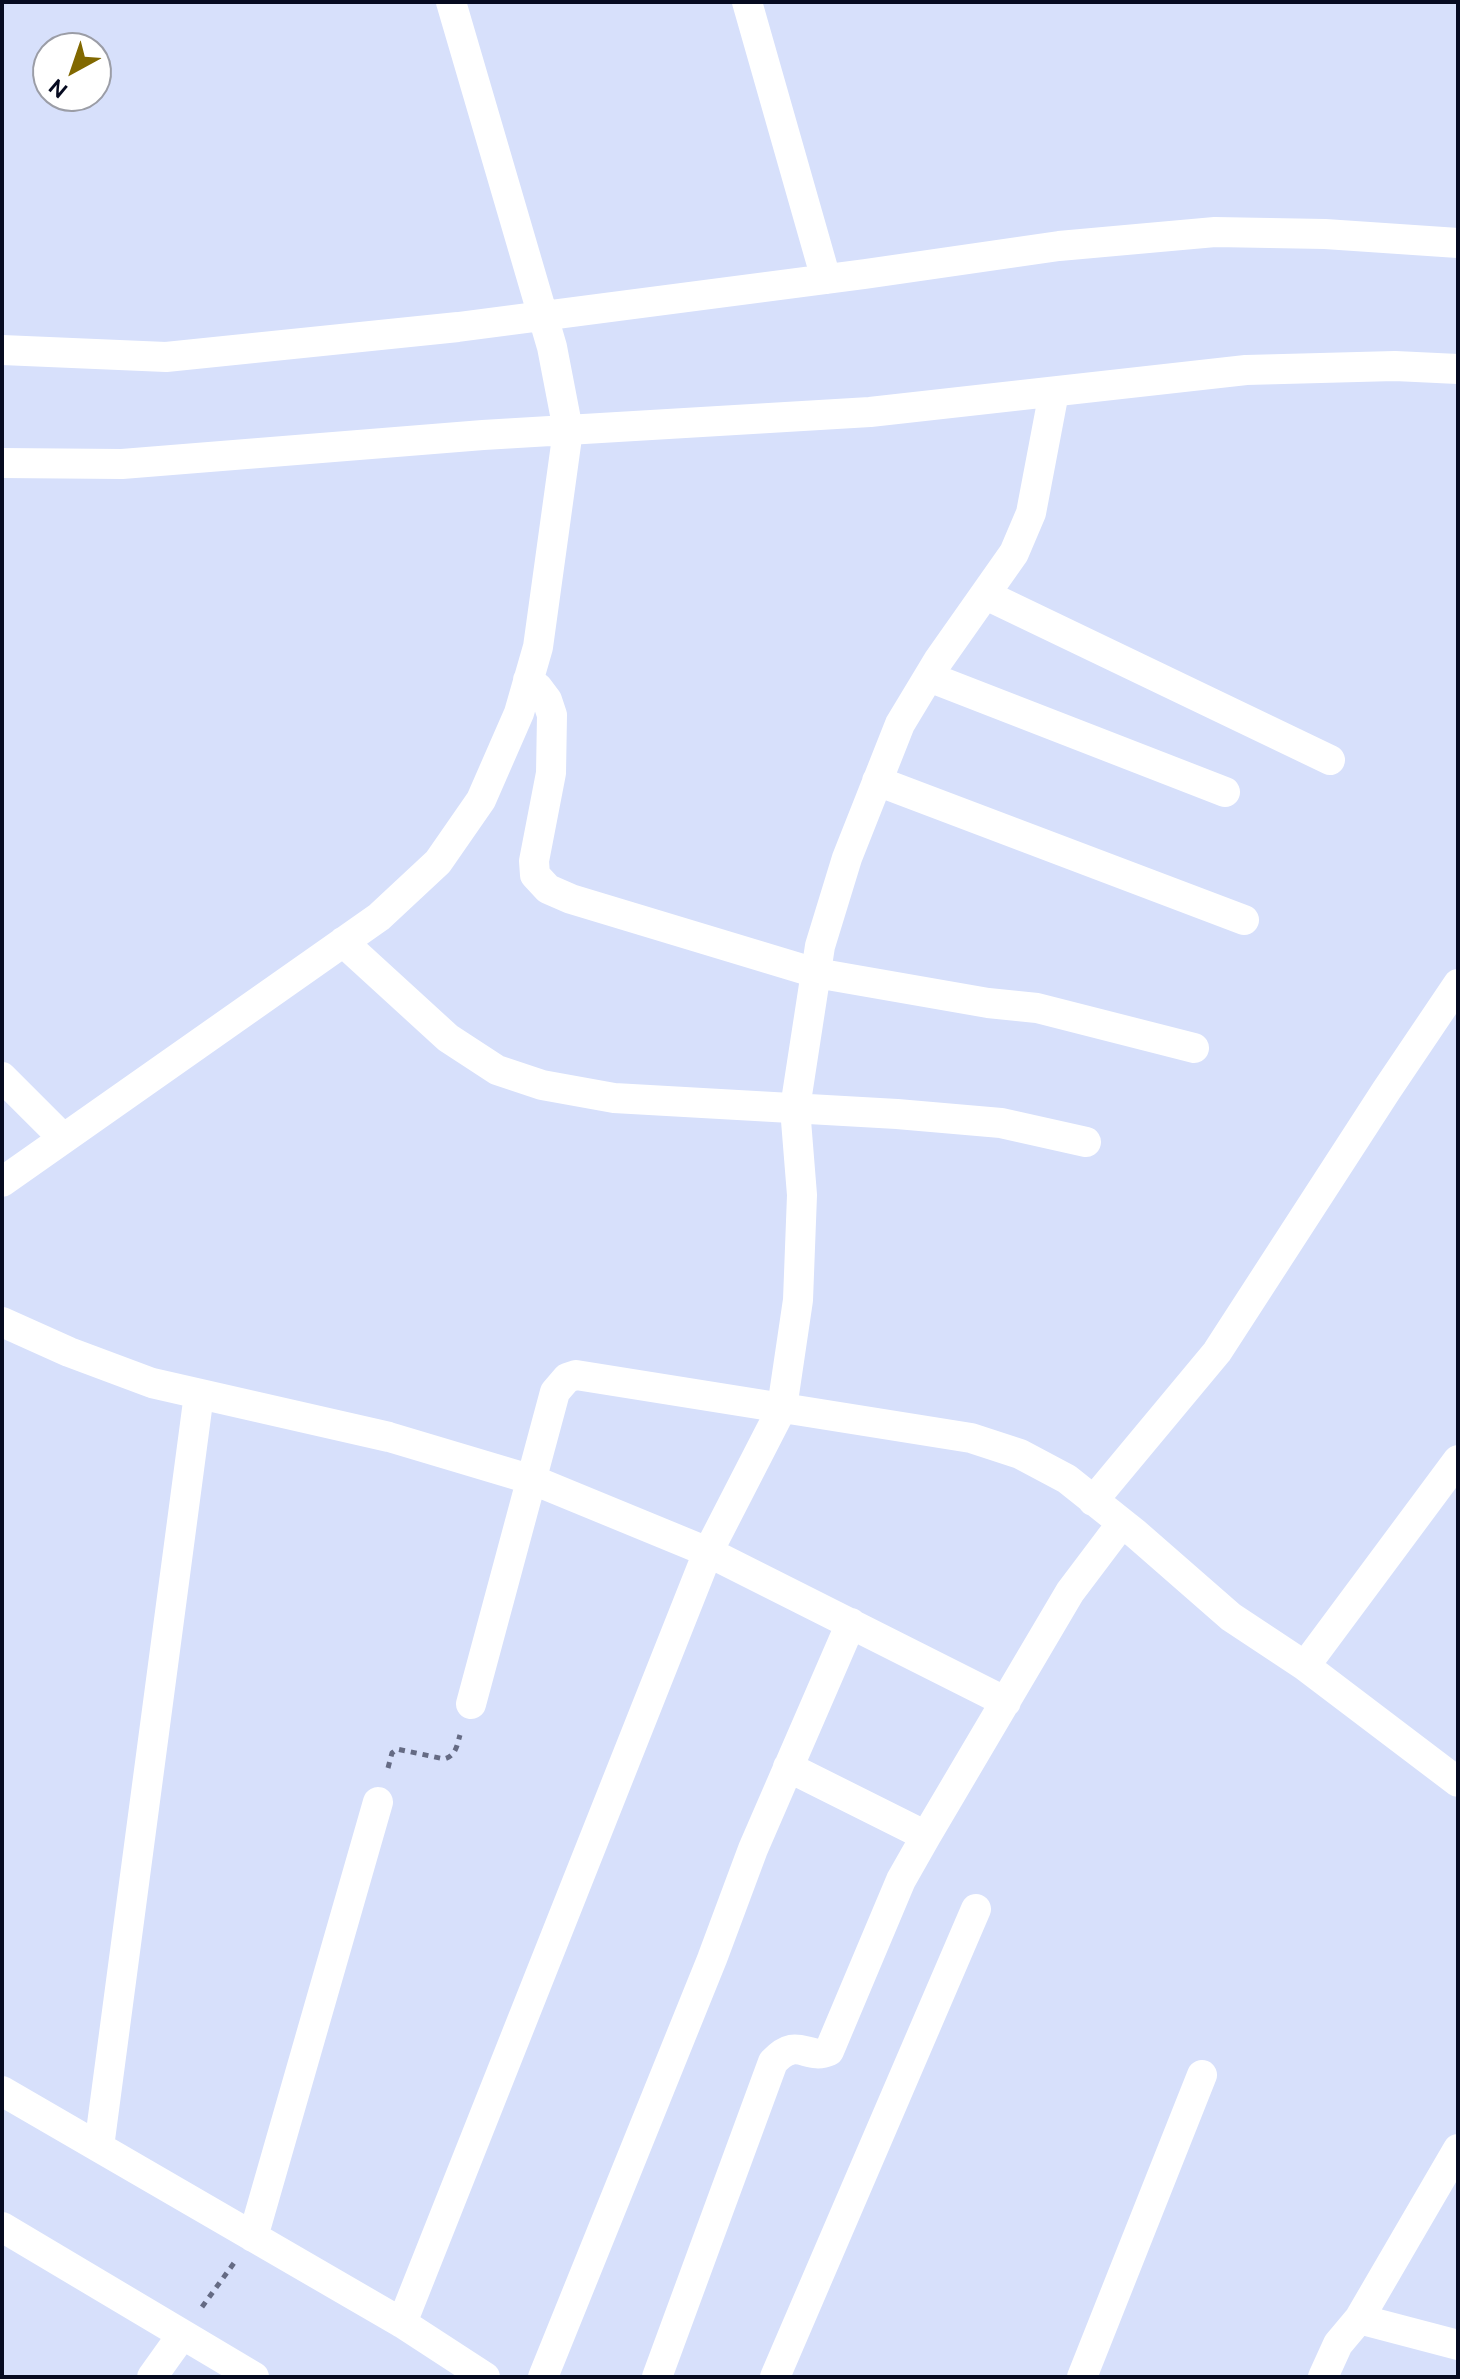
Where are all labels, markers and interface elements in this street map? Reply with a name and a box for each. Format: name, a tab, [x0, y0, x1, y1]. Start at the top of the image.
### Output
north arrow	[32, 32, 112, 112]
text: N	[43, 74, 72, 104]

